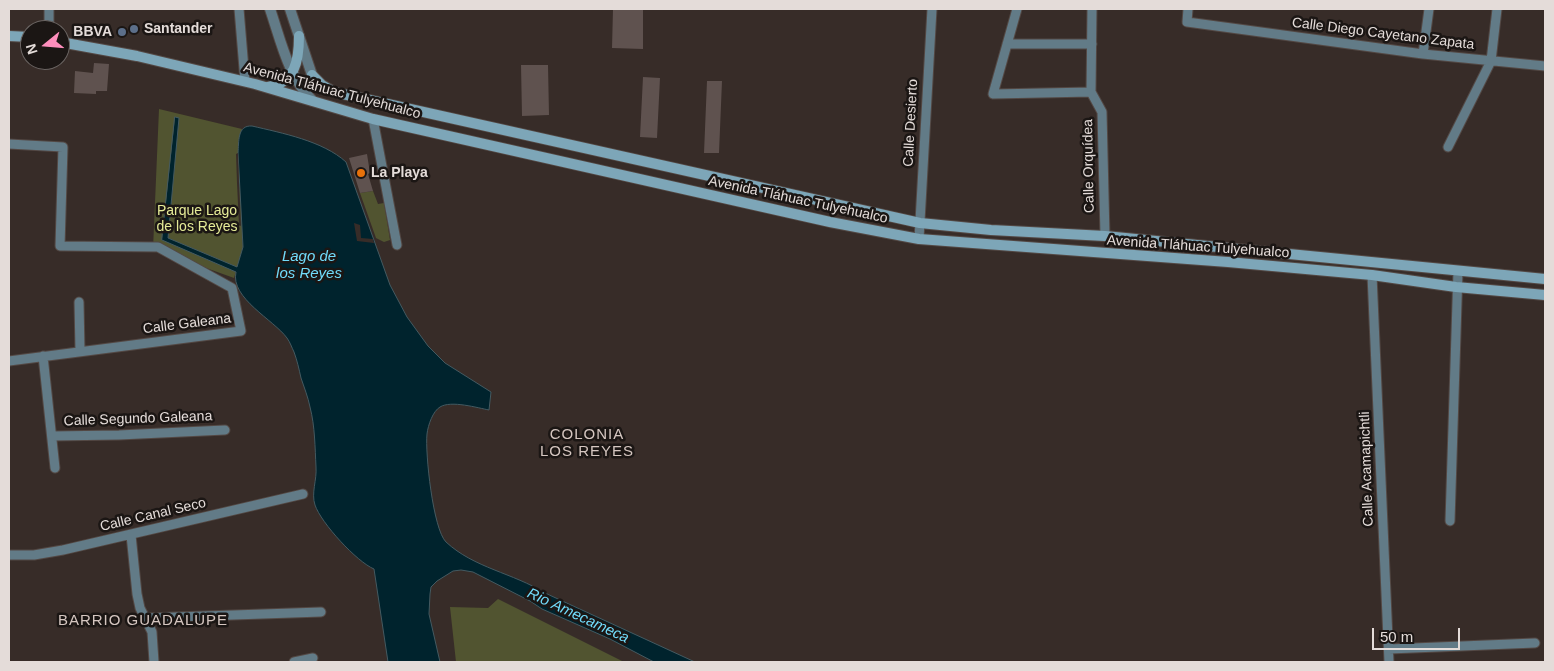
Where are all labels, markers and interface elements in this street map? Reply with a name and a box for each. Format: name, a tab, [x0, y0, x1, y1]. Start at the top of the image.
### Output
street label: Calle Diego Cayetano Zapata	[1291, 14, 1475, 54]
north arrow	[20, 20, 70, 70]
place label: Santander	[144, 21, 212, 37]
marker: Santander	[128, 23, 140, 35]
place label: BBVA	[73, 24, 112, 40]
marker: BBVA	[116, 26, 128, 38]
text: N	[22, 42, 41, 56]
street label: Avenida Tláhuac Tulyehualco	[241, 59, 423, 123]
street label: Calle Desierto	[900, 79, 922, 167]
street label: Calle Orquídea	[1080, 119, 1098, 213]
place label: La Playa	[371, 165, 428, 181]
marker: La Playa	[355, 167, 367, 179]
street label: Avenida Tláhuac Tulyehualco	[707, 173, 889, 227]
park label: Parque Lago de los Reyes	[157, 203, 237, 236]
street label: Avenida Tláhuac Tulyehualco	[1106, 232, 1290, 262]
water label: Lago de los Reyes	[276, 248, 342, 283]
street label: Calle Galeana	[142, 310, 232, 338]
street label: Calle Segundo Galeana	[63, 408, 213, 430]
street label: Calle Acamapichtli	[1357, 411, 1377, 527]
district label: COLONIA LOS REYES	[539, 426, 635, 461]
street label: Calle Canal Seco	[98, 495, 208, 535]
water label: Rio Amecameca	[524, 585, 632, 647]
district label: BARRIO GUADALUPE	[56, 612, 230, 630]
scale bar	[1374, 618, 1462, 650]
text: 50 m	[1380, 628, 1413, 645]

